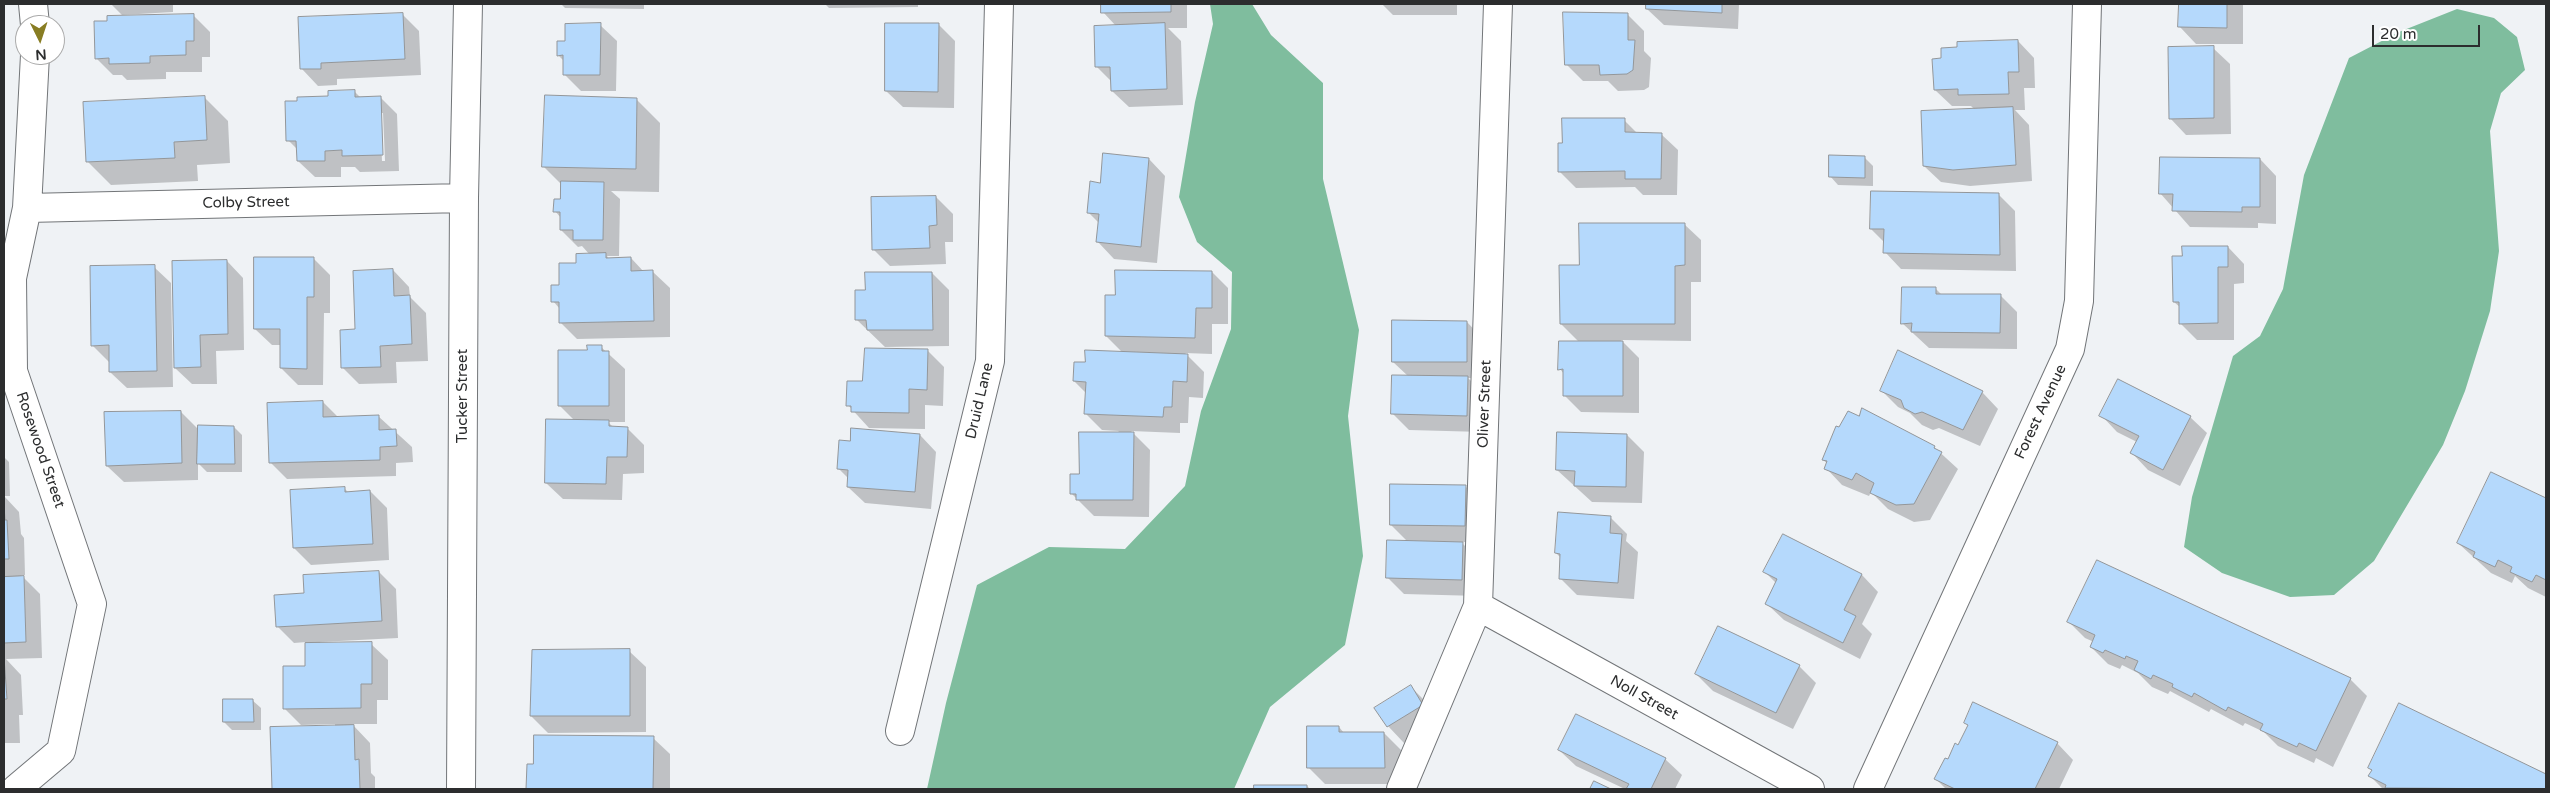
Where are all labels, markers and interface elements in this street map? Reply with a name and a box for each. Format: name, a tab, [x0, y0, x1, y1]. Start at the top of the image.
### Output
north arrow	[15, 15, 65, 65]
scale bar	[2375, 15, 2482, 47]
text: 20 m	[2380, 25, 2417, 43]
text: N	[35, 46, 47, 63]
street label: Colby Street	[202, 193, 290, 213]
street label: Tucker Street	[454, 349, 472, 443]
street label: Oliver Street	[1474, 360, 1496, 448]
street label: Druid Lane	[962, 361, 998, 441]
street label: Forest Avenue	[2011, 362, 2071, 462]
street label: Rosewood Street	[12, 390, 68, 510]
street label: Noll Street	[1607, 672, 1681, 724]

